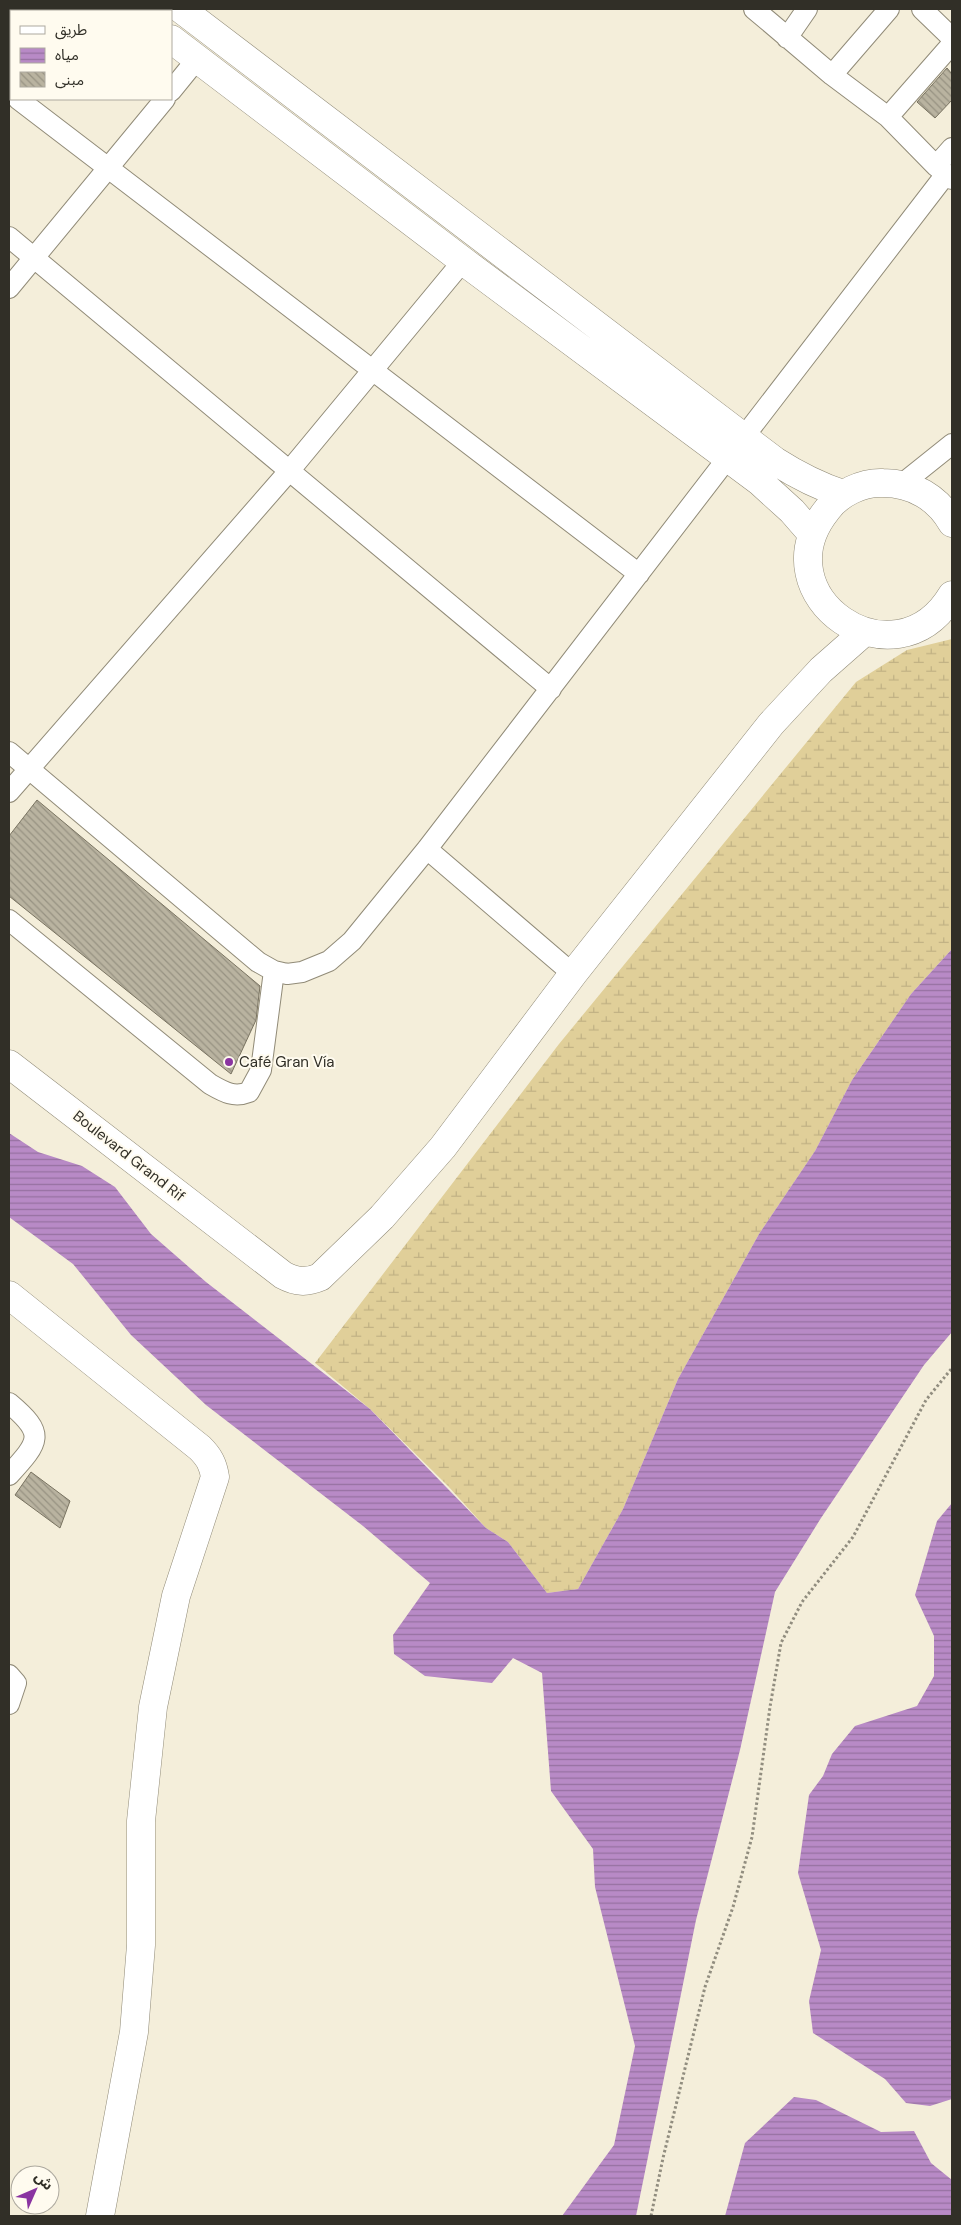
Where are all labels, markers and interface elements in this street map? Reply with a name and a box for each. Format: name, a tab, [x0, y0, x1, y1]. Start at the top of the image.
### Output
legend	[10, 10, 172, 100]
text: طريق	[55, 20, 87, 40]
text: مياه	[55, 45, 79, 65]
text: مبنى	[55, 70, 84, 90]
place label: Café Gran Vía	[239, 1052, 334, 1072]
marker: Café Gran Vía	[223, 1056, 235, 1068]
street label: Boulevard Grand Rif	[69, 1106, 189, 1206]
north arrow	[10, 2165, 60, 2215]
text: ش	[31, 2168, 57, 2194]

